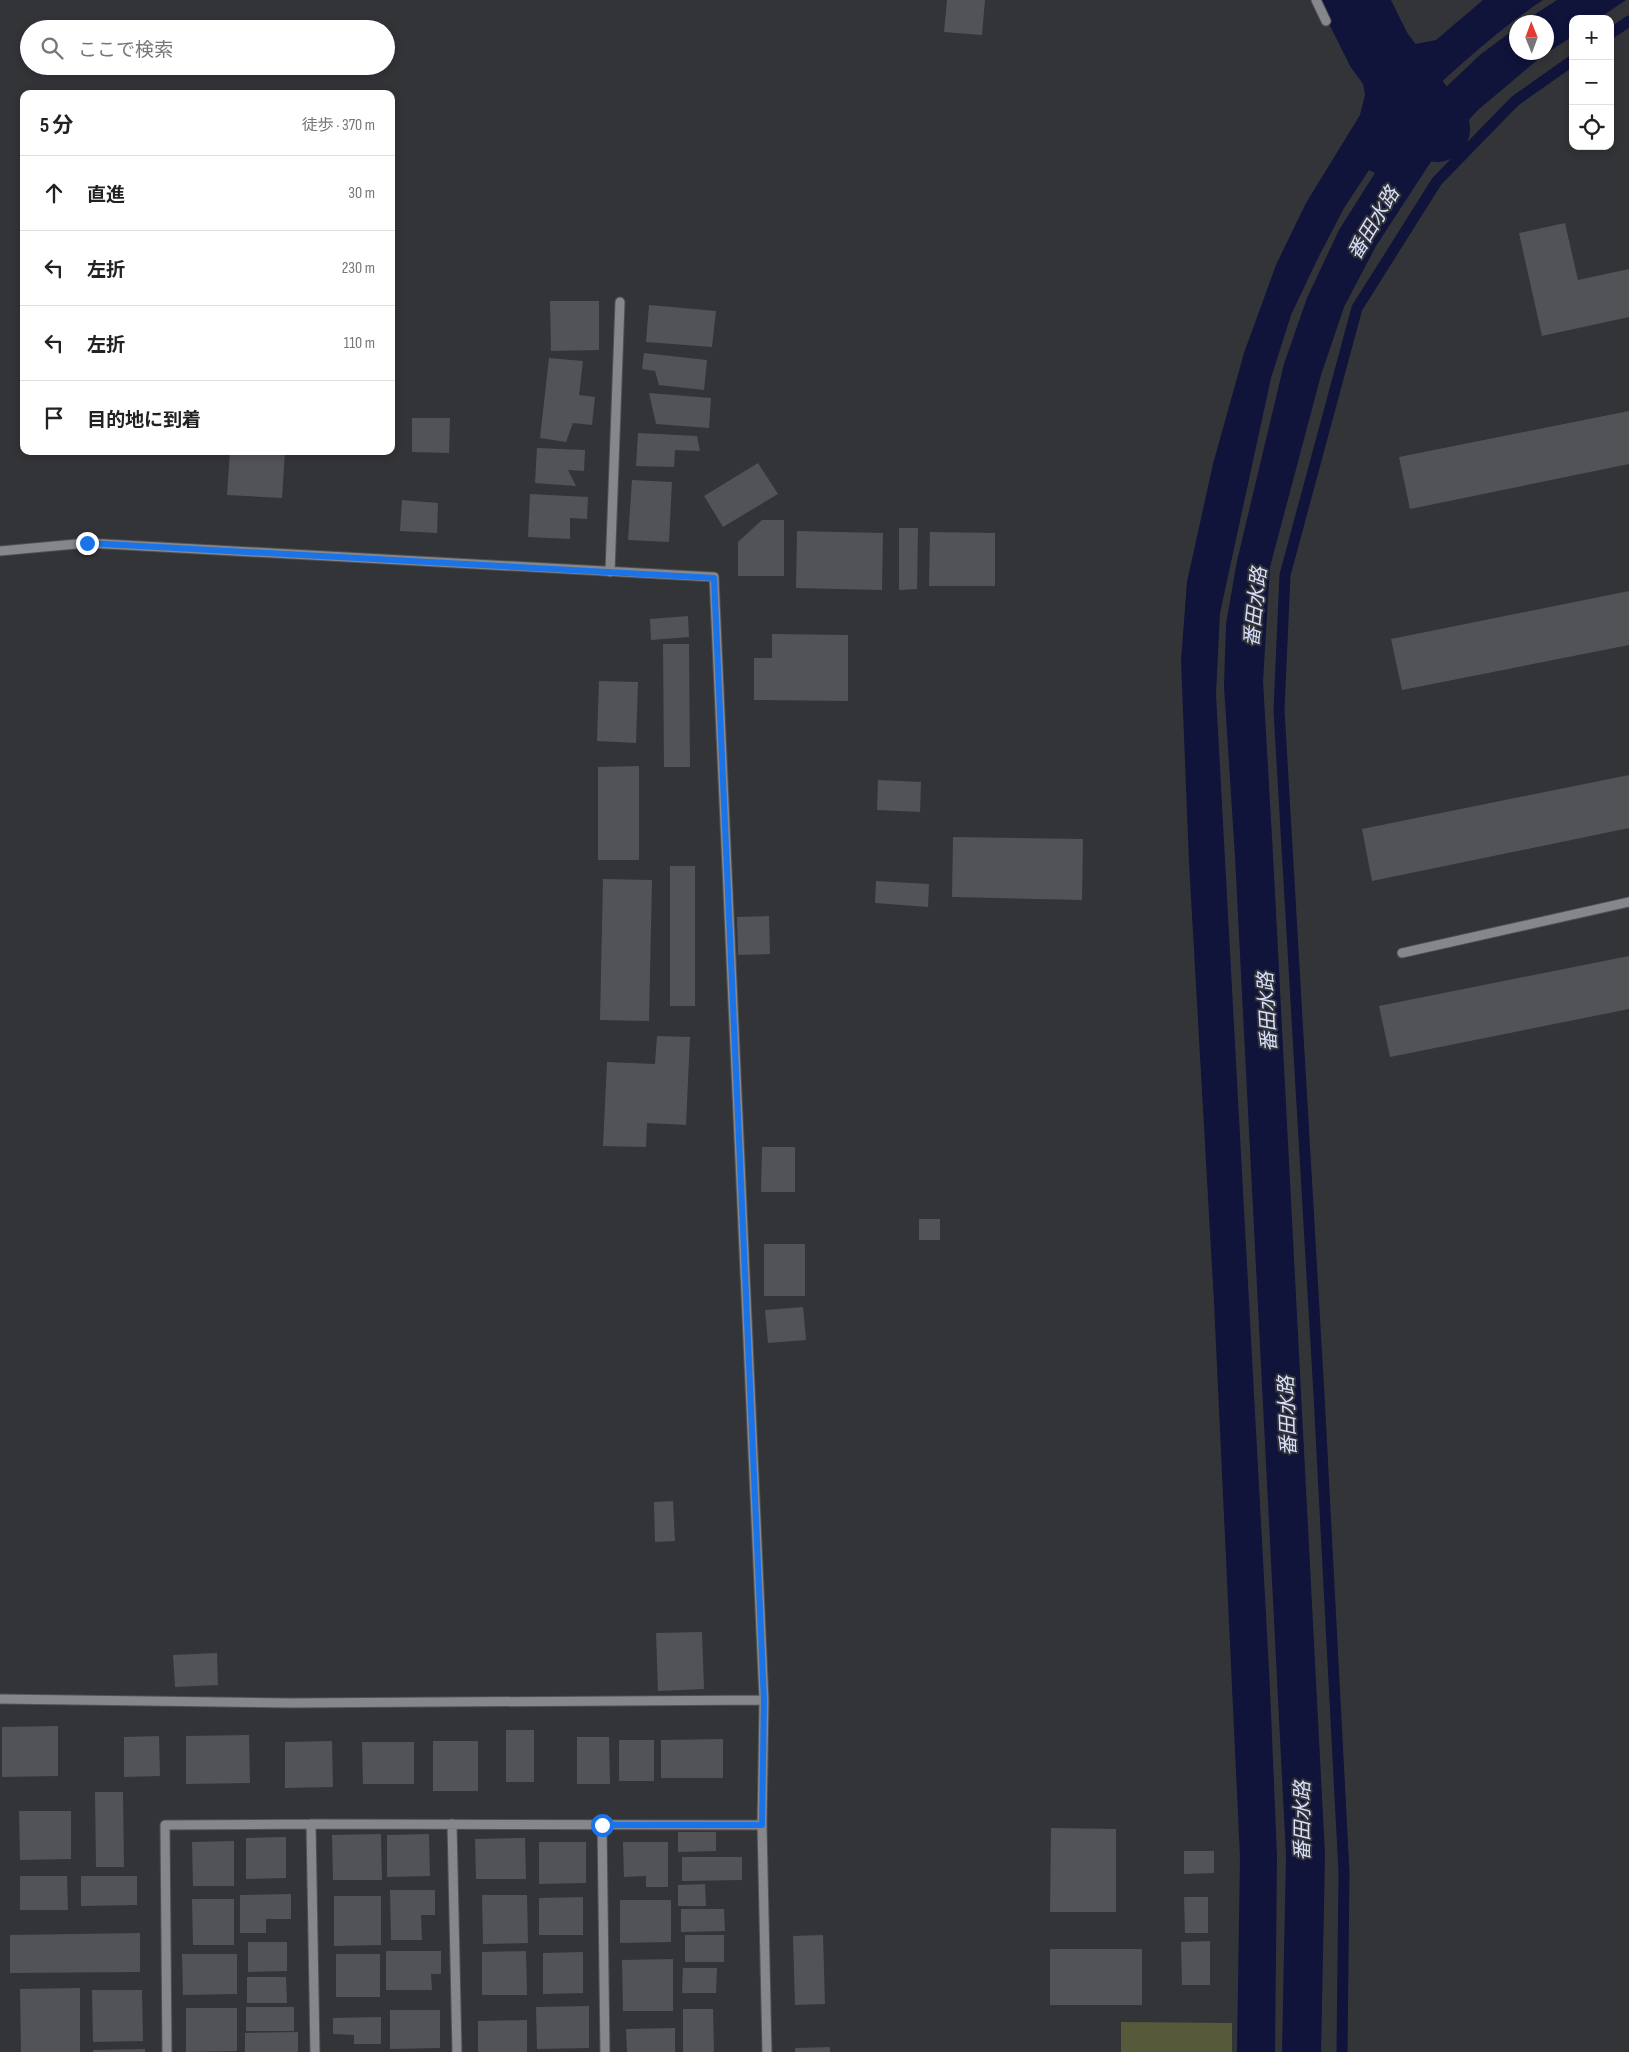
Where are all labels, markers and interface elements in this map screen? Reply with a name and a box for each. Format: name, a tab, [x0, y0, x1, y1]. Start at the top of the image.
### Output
north arrow	[1509, 15, 1554, 60]
map controls	[1569, 15, 1614, 150]
button: +	[1569, 15, 1614, 60]
search box	[20, 20, 395, 75]
icon: search	[38, 34, 66, 62]
text: ここで検索	[78, 39, 173, 62]
button: −	[1569, 60, 1614, 105]
button: locate	[1569, 105, 1614, 150]
text: 5 分	[40, 113, 74, 138]
text: 徒歩 · 370 m	[302, 116, 375, 135]
icon: ahead	[40, 179, 68, 207]
water label: 番田水路	[1343, 181, 1406, 264]
text: 直進	[87, 184, 125, 207]
text: 30 m	[348, 184, 375, 203]
icon: left	[40, 254, 68, 282]
text: 左折	[87, 259, 125, 282]
text: 230 m	[342, 259, 375, 278]
icon: left	[40, 329, 68, 357]
text: 左折	[87, 334, 125, 357]
text: 110 m	[344, 334, 375, 353]
icon: arrive	[40, 404, 68, 432]
text: 目的地に到着	[87, 409, 201, 432]
route end	[76, 532, 99, 555]
water label: 番田水路	[1240, 564, 1272, 648]
water label: 番田水路	[1254, 969, 1282, 1053]
water label: 番田水路	[1275, 1374, 1301, 1456]
water label: 番田水路	[1291, 1779, 1315, 1861]
route start	[591, 1814, 614, 1837]

